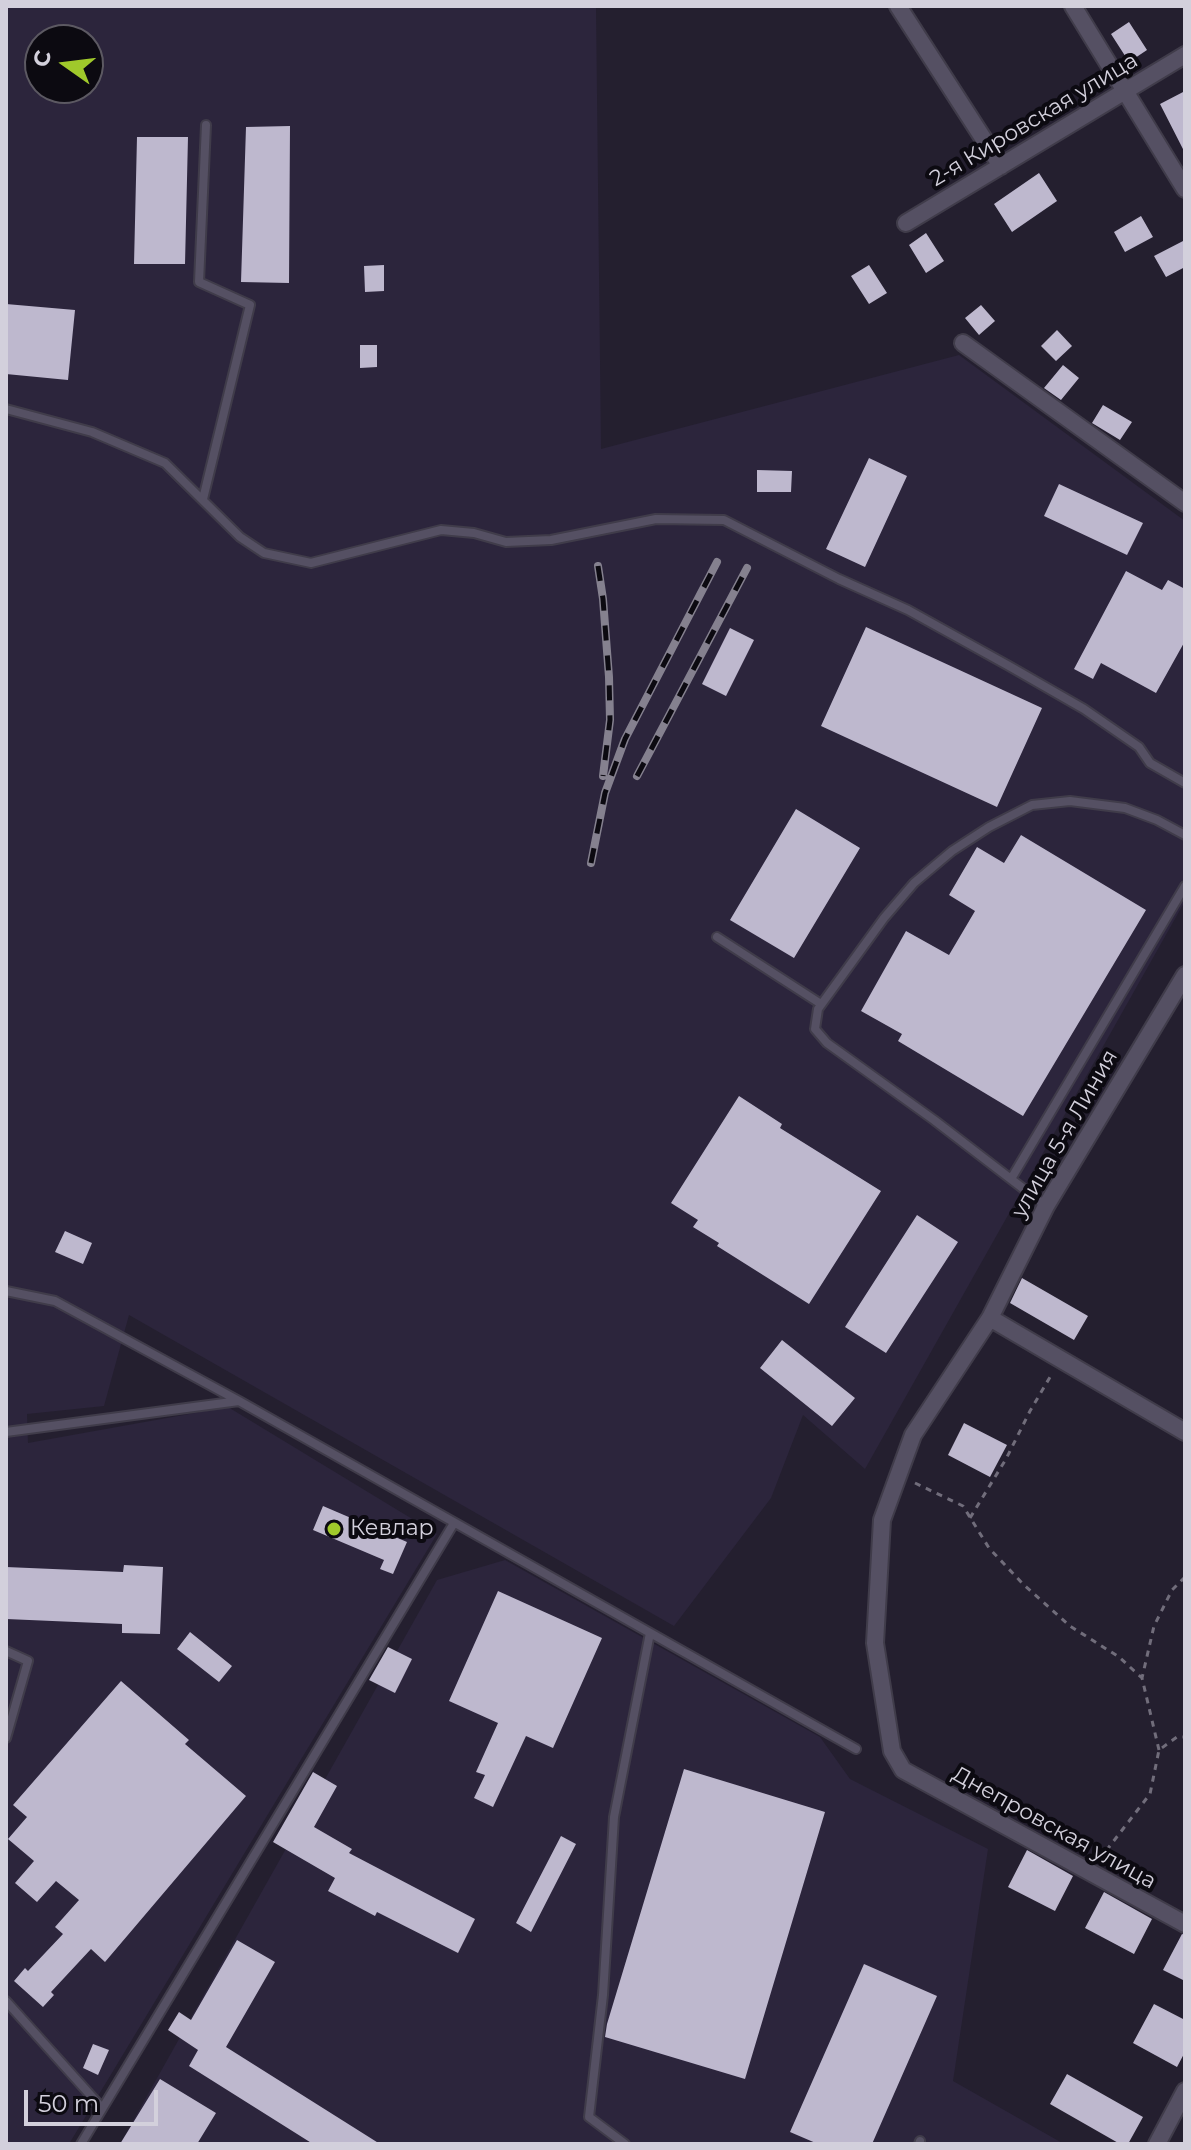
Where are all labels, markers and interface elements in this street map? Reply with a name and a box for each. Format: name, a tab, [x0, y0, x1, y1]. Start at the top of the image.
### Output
north arrow	[24, 24, 104, 104]
street label: 2-я Кировская улица	[925, 47, 1143, 193]
text: С	[27, 48, 57, 70]
street label: улица 5-я Линия	[1006, 1045, 1124, 1223]
place label: Кевлар	[350, 1516, 434, 1542]
marker: Кевлар	[325, 1520, 343, 1538]
street label: Днепровская улица	[948, 1761, 1160, 1895]
scale bar	[28, 2074, 162, 2124]
text: 50 m	[38, 2089, 99, 2118]

